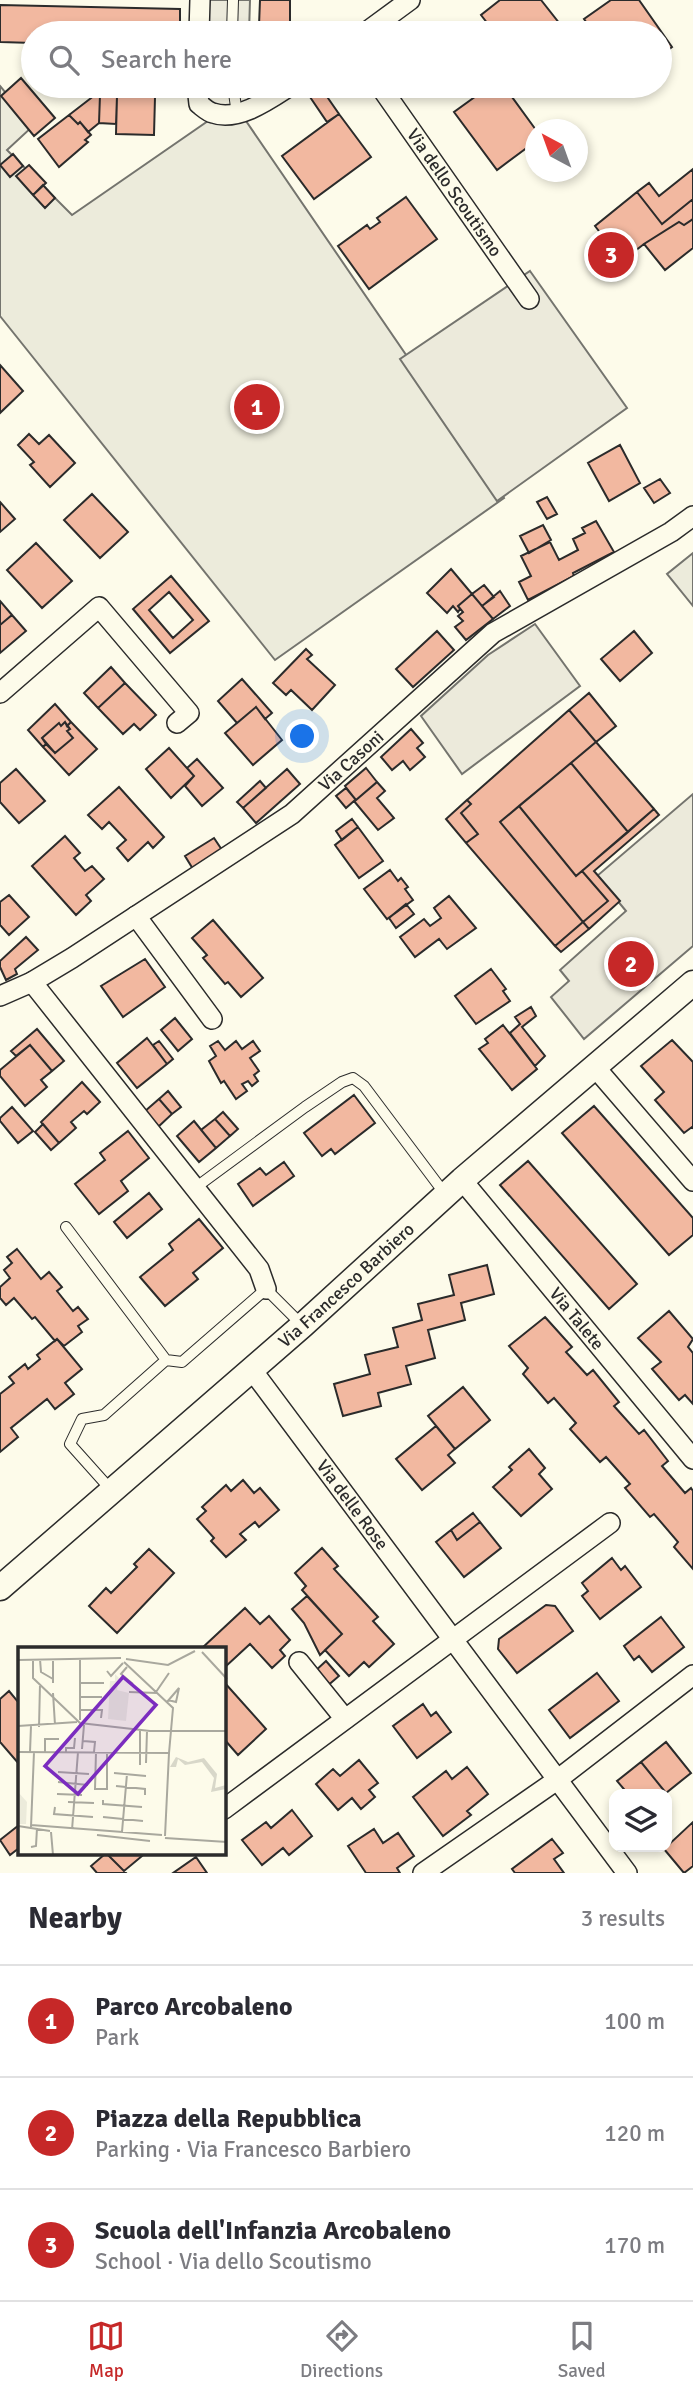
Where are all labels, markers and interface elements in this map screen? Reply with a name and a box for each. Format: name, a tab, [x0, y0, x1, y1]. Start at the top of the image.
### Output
search box	[21, 21, 672, 98]
icon: search	[45, 41, 83, 79]
text: Search here	[101, 44, 232, 76]
north arrow	[525, 119, 588, 182]
street label: Via dello Scoutismo	[402, 124, 507, 261]
pin: 3	[588, 229, 634, 281]
pin: 1	[234, 381, 280, 433]
your location	[285, 719, 319, 753]
street label: Via Casoni	[314, 726, 388, 796]
pin: 2	[608, 938, 654, 990]
street label: Via Francesco Barbiero	[274, 1218, 419, 1352]
street label: Via Talete	[545, 1283, 609, 1354]
street label: Via delle Rose	[312, 1455, 393, 1554]
inset map	[18, 1647, 226, 1856]
map controls	[609, 1789, 672, 1852]
button: layers	[609, 1789, 672, 1852]
text: Nearby	[28, 1900, 122, 1937]
text: 3 results	[581, 1904, 665, 1933]
text: Parco Arcobaleno	[95, 1991, 293, 2023]
text: 1	[45, 2007, 57, 2036]
text: 100 m	[604, 2007, 665, 2036]
text: Park	[95, 2023, 139, 2052]
text: Piazza della Repubblica	[95, 2103, 362, 2135]
text: 2	[45, 2119, 57, 2148]
text: 120 m	[604, 2119, 665, 2148]
text: Parking · Via Francesco Barbiero	[95, 2135, 411, 2164]
text: Scuola dell'Infanzia Arcobaleno	[95, 2215, 451, 2247]
text: 3	[45, 2231, 57, 2260]
text: 170 m	[604, 2231, 665, 2260]
text: School · Via dello Scoutismo	[95, 2247, 372, 2276]
tab: Map	[87, 2317, 125, 2383]
tab: Directions	[300, 2317, 383, 2383]
tab: Saved	[558, 2317, 606, 2383]

